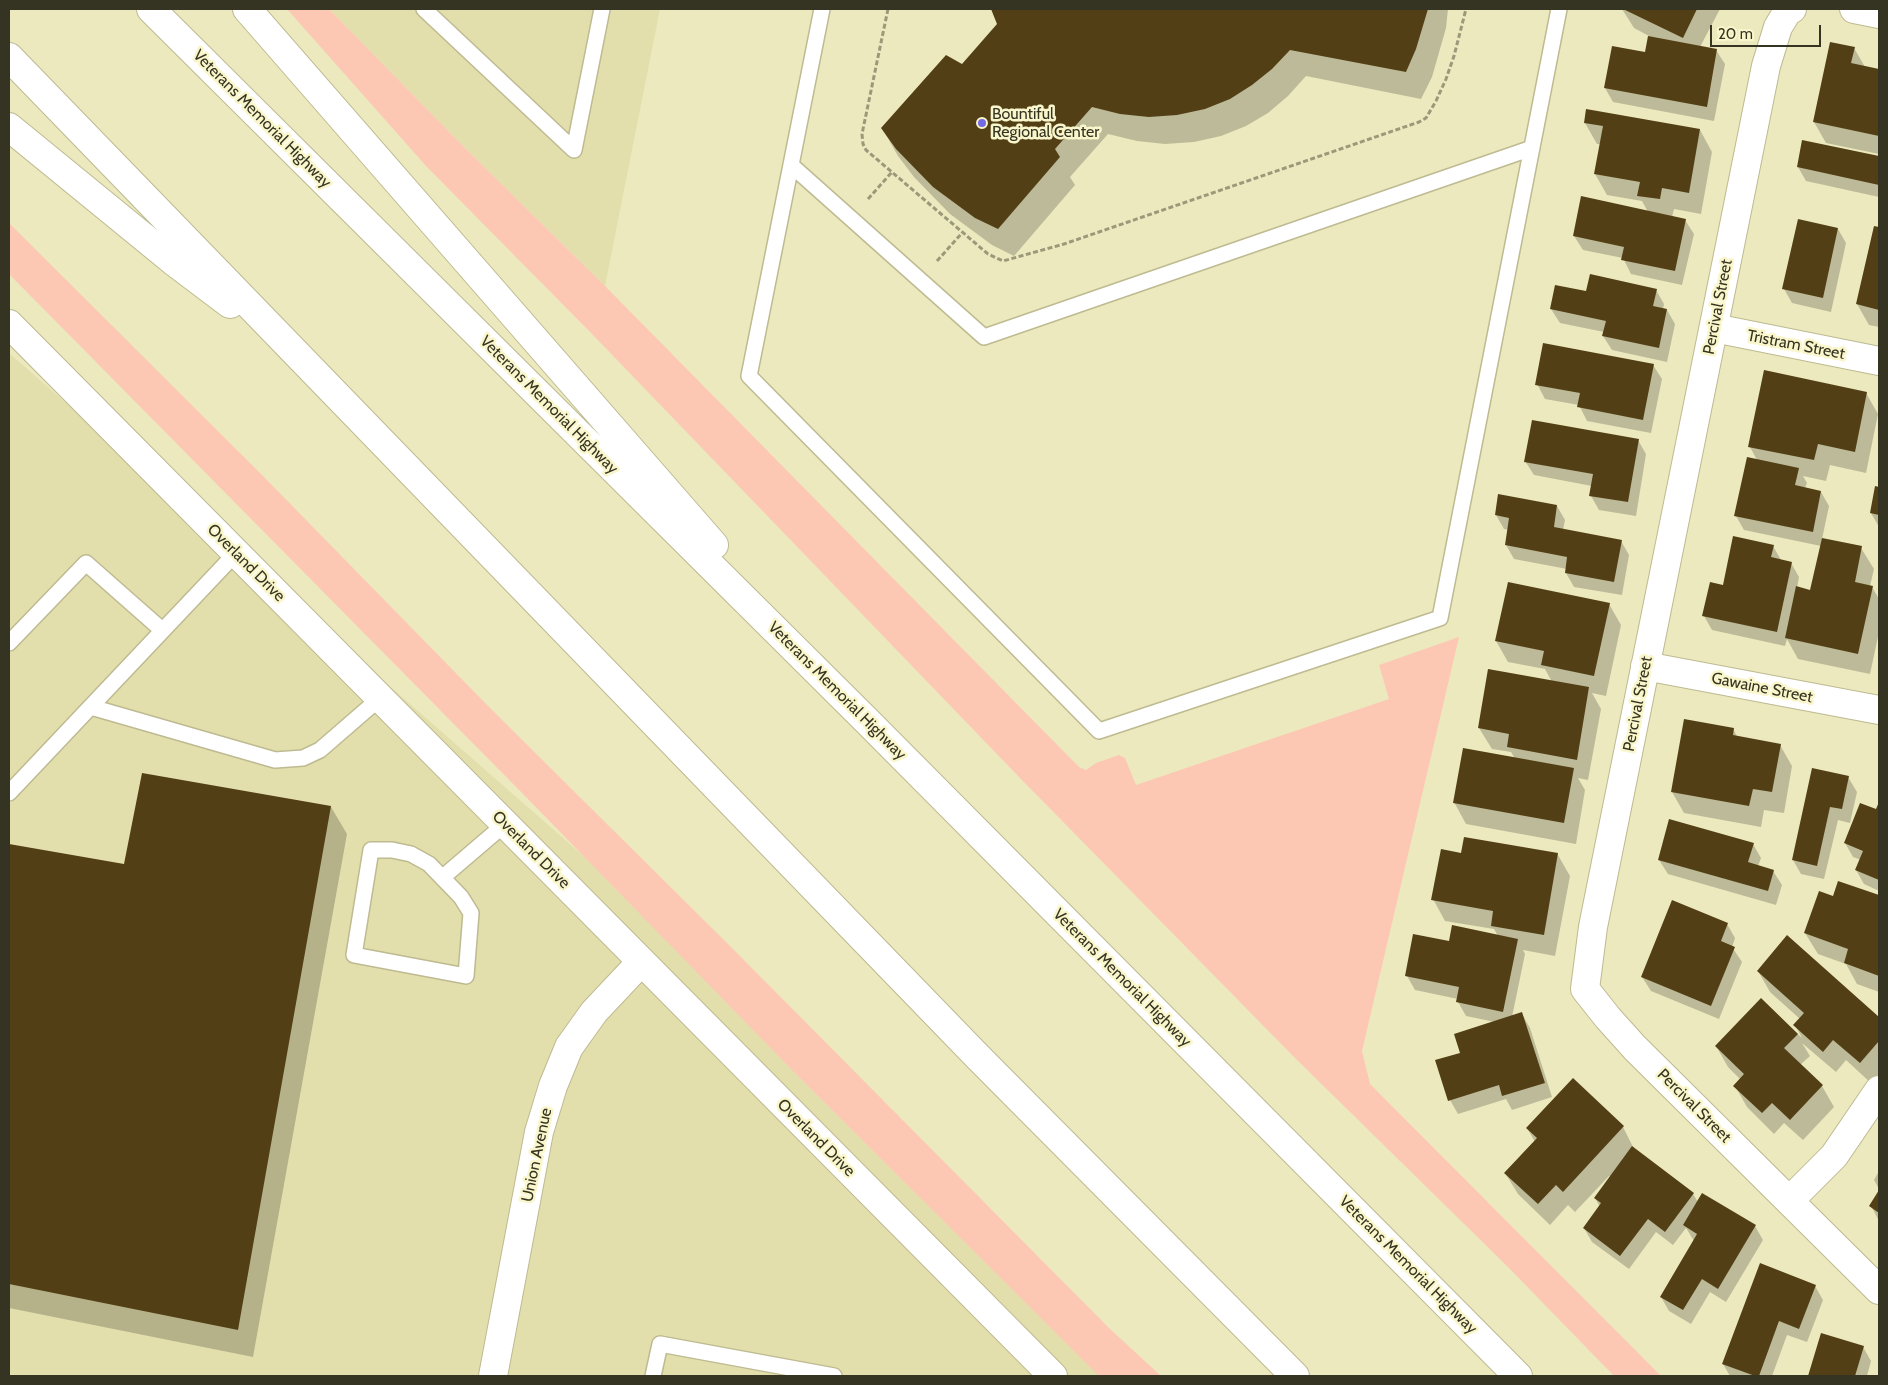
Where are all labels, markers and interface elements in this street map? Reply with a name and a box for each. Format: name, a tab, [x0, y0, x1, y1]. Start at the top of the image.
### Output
scale bar	[1713, 15, 1824, 47]
text: 20 m	[1718, 25, 1753, 43]
street label: Veterans Memorial Highway	[189, 46, 335, 192]
place label: Bountiful Regional Center	[992, 104, 1099, 142]
marker: Bountiful Regional Center	[976, 117, 988, 129]
street label: Percival Street	[1699, 258, 1737, 356]
street label: Tristram Street	[1746, 326, 1846, 364]
street label: Veterans Memorial Highway	[476, 332, 622, 478]
street label: Overland Drive	[203, 520, 289, 606]
street label: Veterans Memorial Highway	[764, 618, 910, 764]
street label: Percival Street	[1619, 655, 1657, 753]
street label: Gawaine Street	[1710, 669, 1814, 707]
street label: Overland Drive	[488, 807, 574, 893]
street label: Veterans Memorial Highway	[1049, 905, 1195, 1051]
street label: Percival Street	[1653, 1065, 1735, 1147]
street label: Overland Drive	[773, 1095, 859, 1181]
street label: Union Avenue	[518, 1106, 556, 1204]
street label: Veterans Memorial Highway	[1335, 1192, 1481, 1338]

